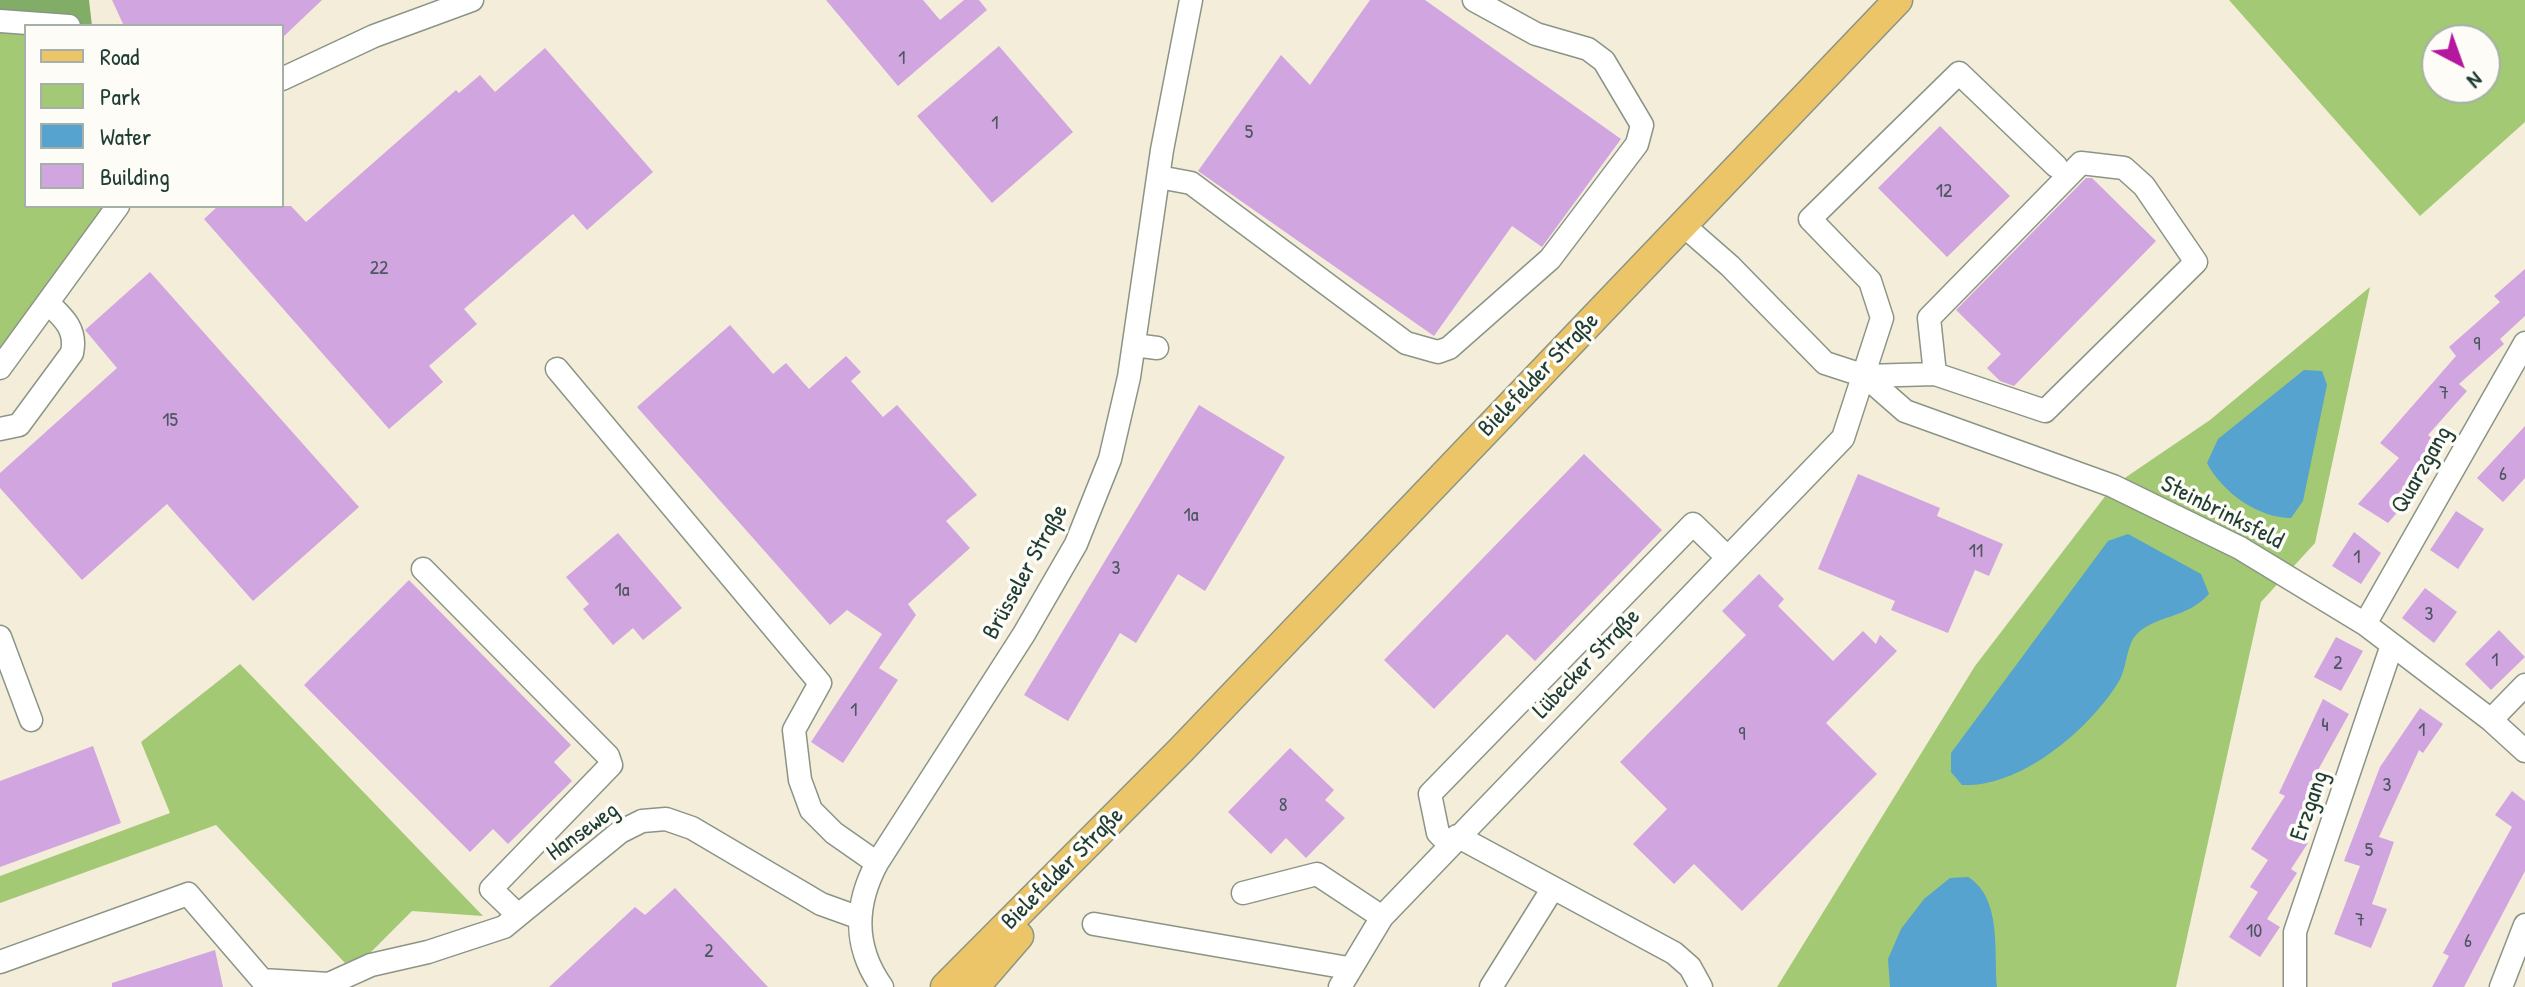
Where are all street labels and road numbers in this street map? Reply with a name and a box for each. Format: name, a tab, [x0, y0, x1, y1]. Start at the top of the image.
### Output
street label: Bielefelder Straße	[1473, 307, 1605, 443]
street label: Quarzgang	[2386, 421, 2458, 519]
street label: Steinbrinksfeld	[2156, 470, 2288, 556]
street label: Brüsseler Straße	[977, 499, 1075, 645]
street label: Lübecker Straße	[1527, 603, 1647, 725]
street label: Erzgang	[2285, 767, 2335, 845]
street label: Hanseweg	[542, 796, 624, 868]
street label: Bielefelder Straße	[996, 802, 1130, 936]

